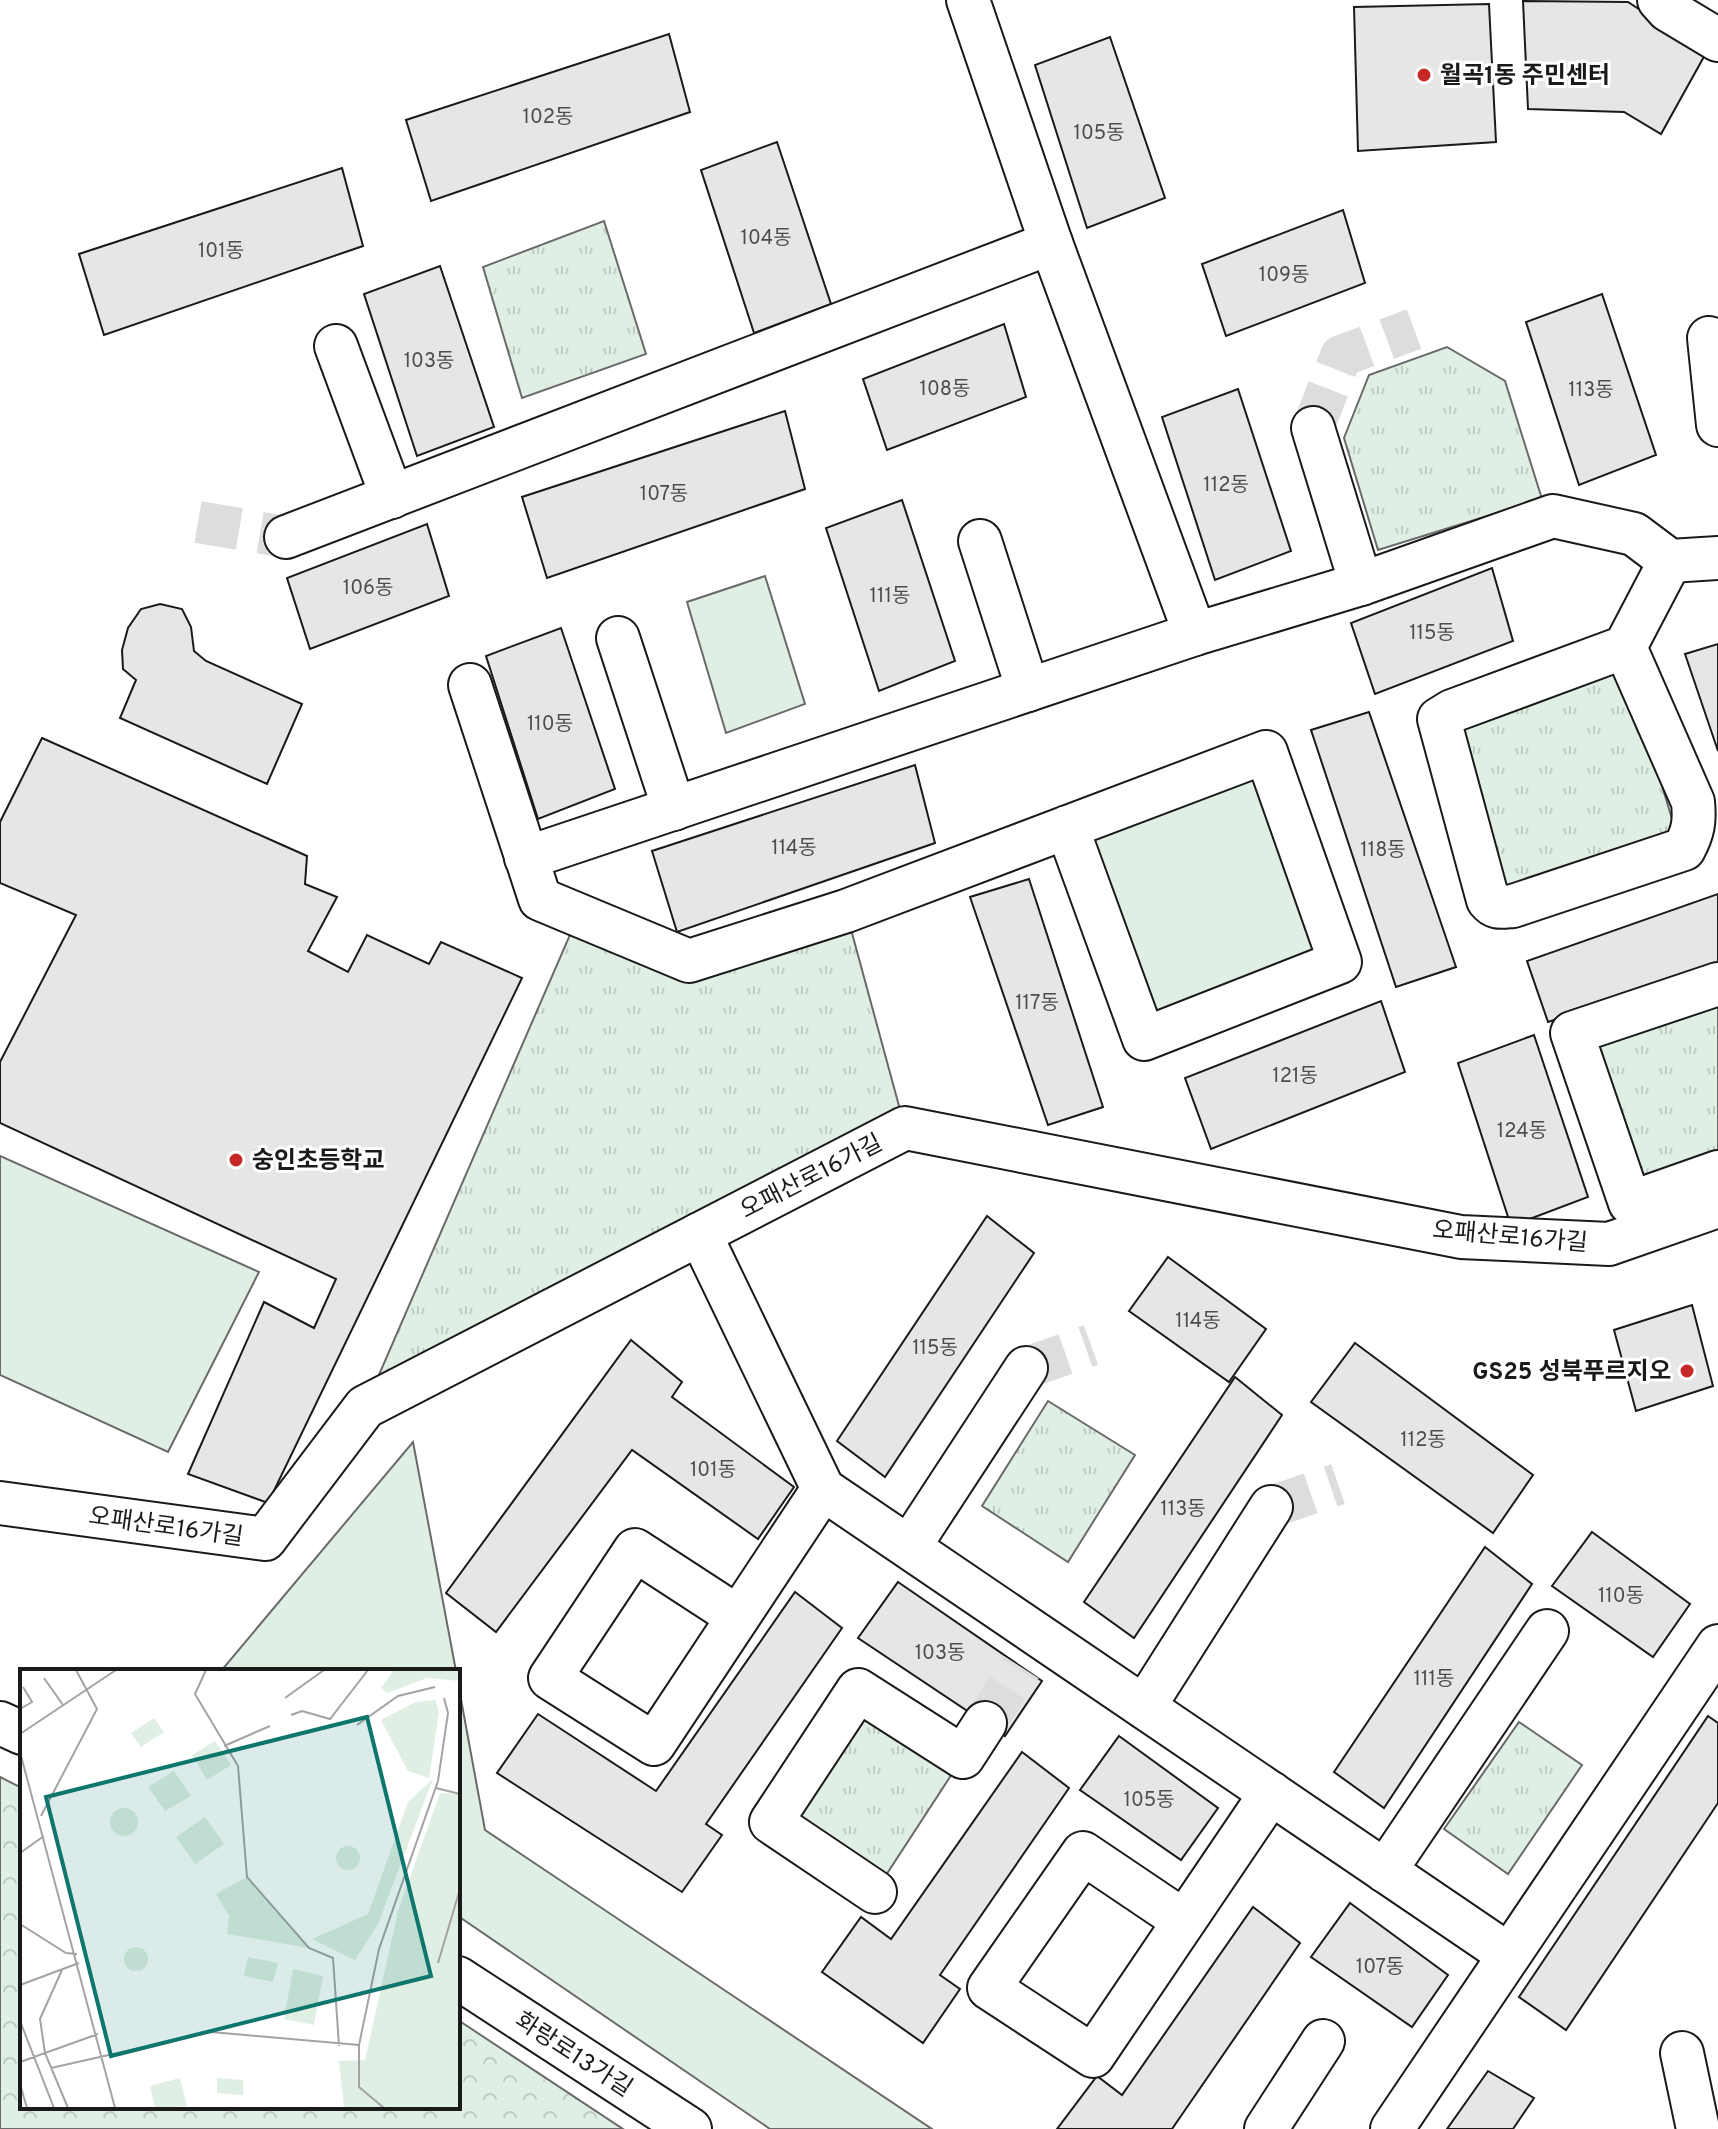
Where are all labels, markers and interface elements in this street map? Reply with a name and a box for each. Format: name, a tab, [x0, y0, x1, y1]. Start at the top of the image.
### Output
place label: 월곡1동 주민센터	[1440, 62, 1610, 92]
marker: 월곡1동 주민센터	[1415, 66, 1433, 84]
house number: 102동	[523, 105, 573, 131]
house number: 105동	[1073, 121, 1125, 147]
house number: 104동	[740, 226, 792, 252]
house number: 101동	[198, 239, 244, 265]
house number: 109동	[1259, 263, 1309, 289]
house number: 103동	[404, 349, 454, 375]
house number: 108동	[920, 377, 970, 403]
house number: 113동	[1568, 378, 1614, 404]
house number: 112동	[1203, 473, 1249, 499]
house number: 107동	[640, 482, 688, 508]
house number: 106동	[343, 576, 393, 602]
house number: 111동	[870, 584, 910, 610]
house number: 115동	[1409, 621, 1455, 647]
house number: 110동	[527, 712, 573, 738]
house number: 114동	[771, 836, 817, 862]
house number: 118동	[1360, 838, 1406, 864]
house number: 117동	[1015, 991, 1059, 1017]
house number: 121동	[1272, 1064, 1318, 1090]
house number: 124동	[1497, 1119, 1547, 1145]
street label: 오패산로16가길	[736, 1129, 888, 1227]
place label: 숭인초등학교	[252, 1147, 384, 1177]
marker: 숭인초등학교	[227, 1151, 245, 1169]
street label: 오패산로16가길	[1431, 1216, 1589, 1260]
house number: 114동	[1175, 1309, 1221, 1335]
house number: 115동	[912, 1336, 958, 1362]
place label: GS25 성북푸르지오	[1472, 1358, 1671, 1388]
marker: GS25 성북푸르지오	[1678, 1362, 1696, 1380]
house number: 112동	[1400, 1428, 1446, 1454]
house number: 101동	[690, 1458, 736, 1484]
house number: 113동	[1160, 1497, 1206, 1523]
street label: 오패산로16가길	[87, 1502, 245, 1554]
house number: 110동	[1598, 1584, 1644, 1610]
house number: 103동	[915, 1641, 965, 1667]
house number: 111동	[1414, 1667, 1454, 1693]
inset map	[20, 1669, 460, 2109]
house number: 105동	[1123, 1788, 1175, 1814]
house number: 107동	[1356, 1955, 1404, 1981]
street label: 화랑로13가길	[509, 2007, 637, 2105]

